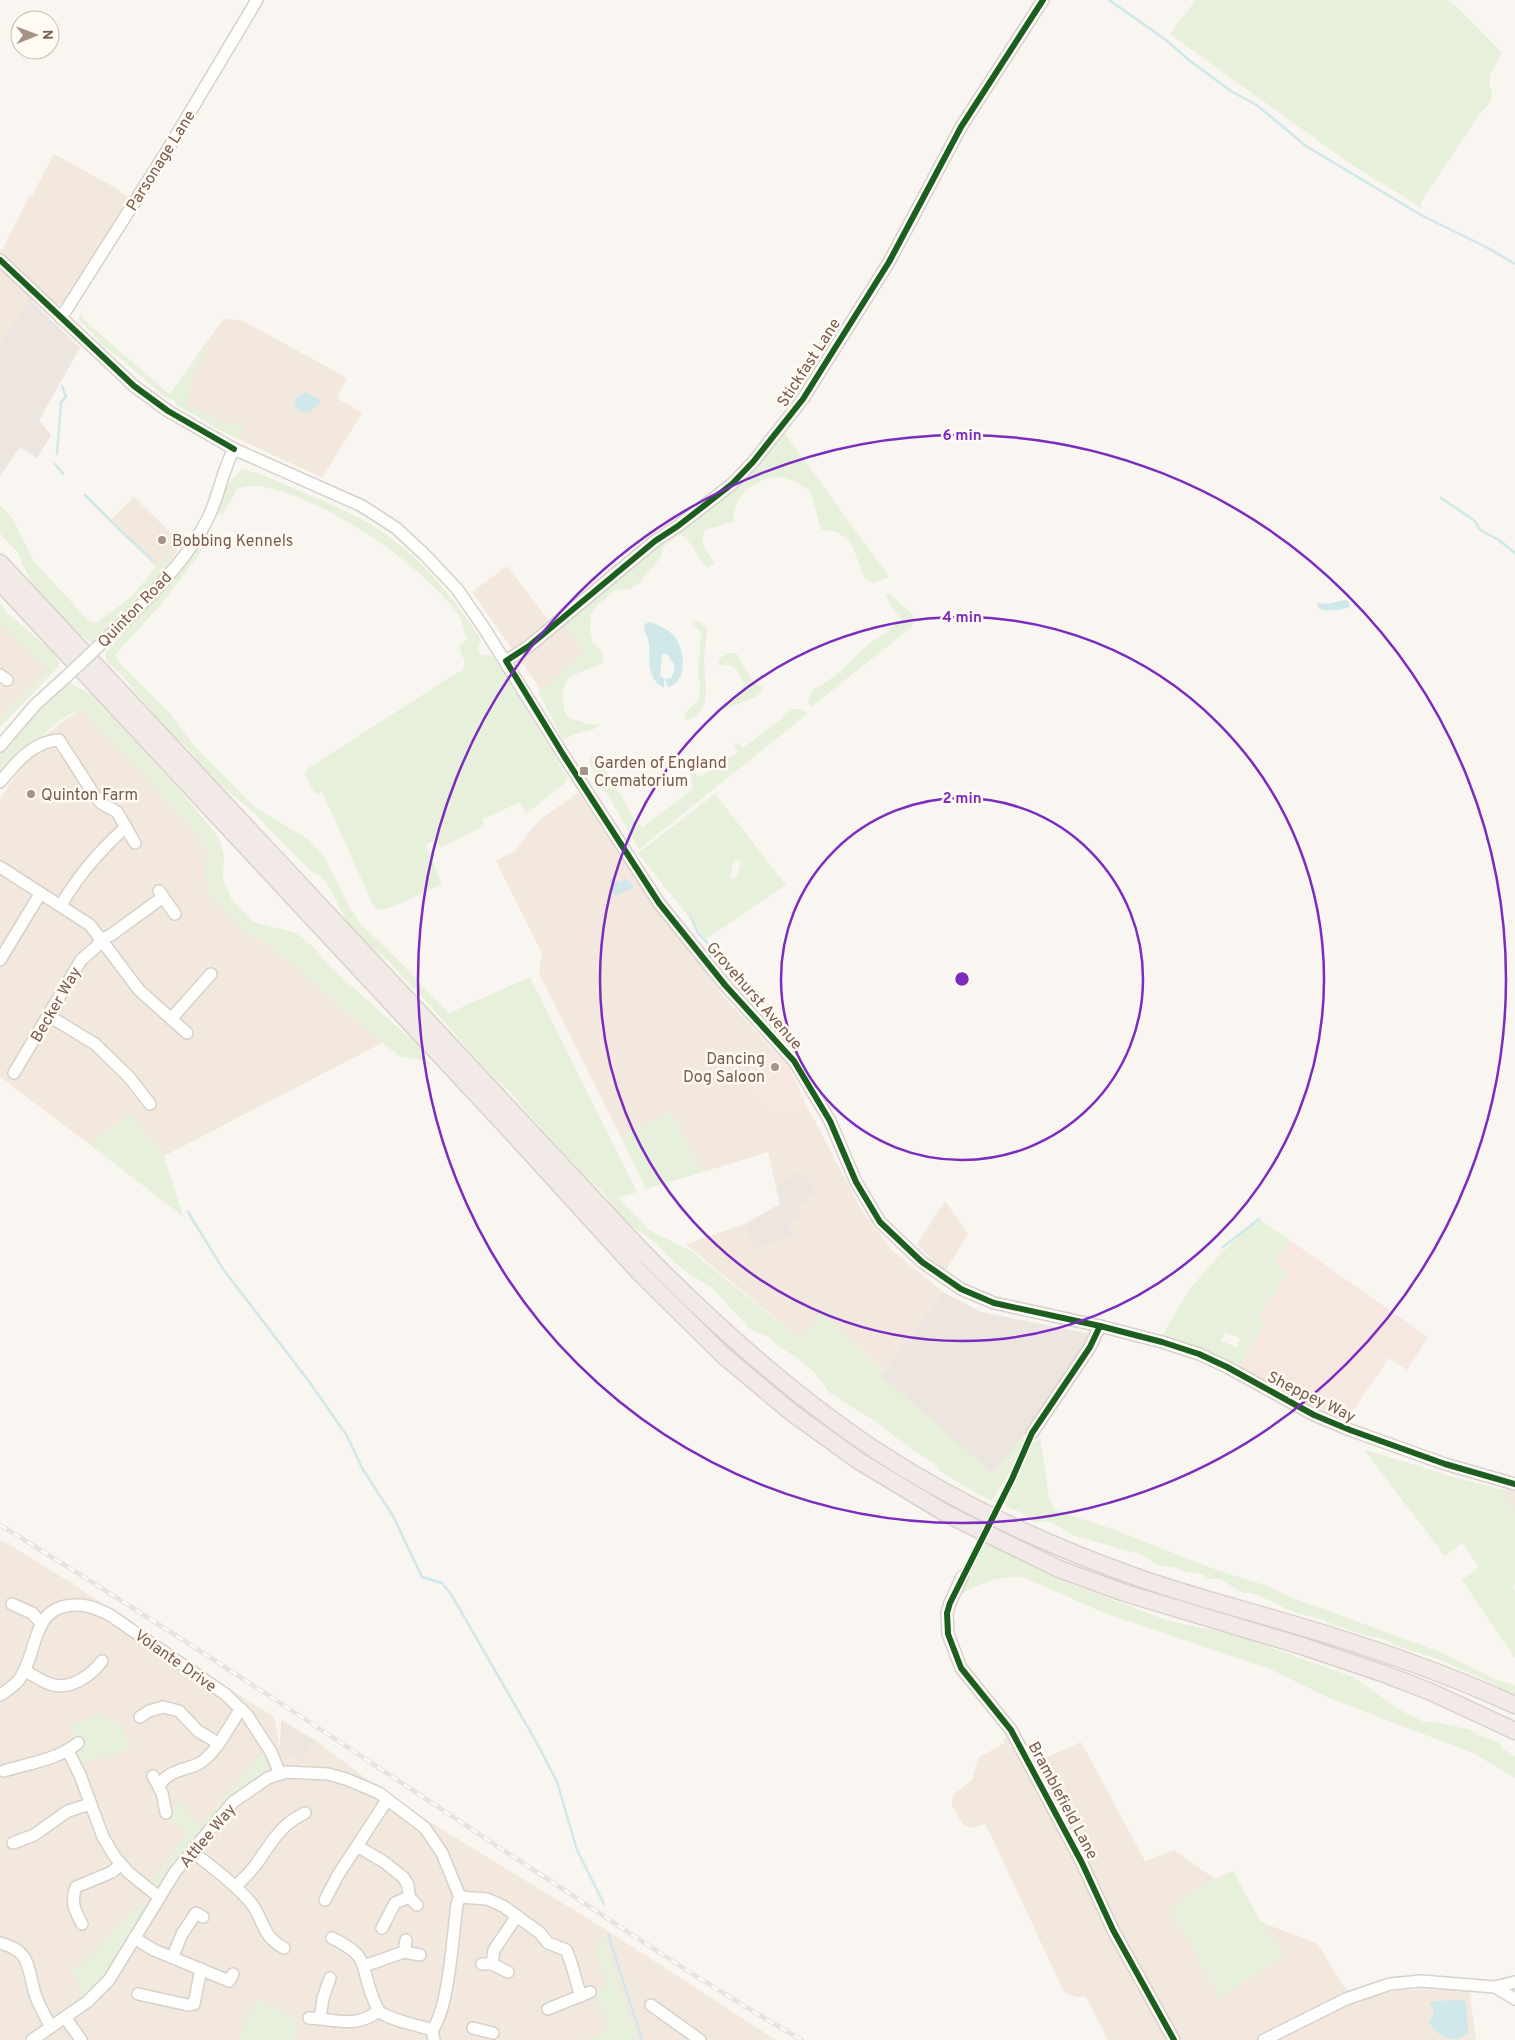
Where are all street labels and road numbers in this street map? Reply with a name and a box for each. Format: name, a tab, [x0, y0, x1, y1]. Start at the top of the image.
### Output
street label: Parsonage Lane	[123, 107, 201, 215]
street label: Stickfast Lane	[774, 315, 846, 411]
street label: Quinton Road	[94, 568, 177, 653]
street label: Grovehurst Avenue	[701, 938, 806, 1054]
street label: Becker Way	[27, 964, 86, 1046]
street label: Sheppey Way	[1264, 1368, 1359, 1428]
street label: Volante Drive	[130, 1626, 220, 1697]
street label: Bramblefield Lane	[1023, 1739, 1102, 1863]
street label: Attlee Way	[176, 1800, 241, 1872]

